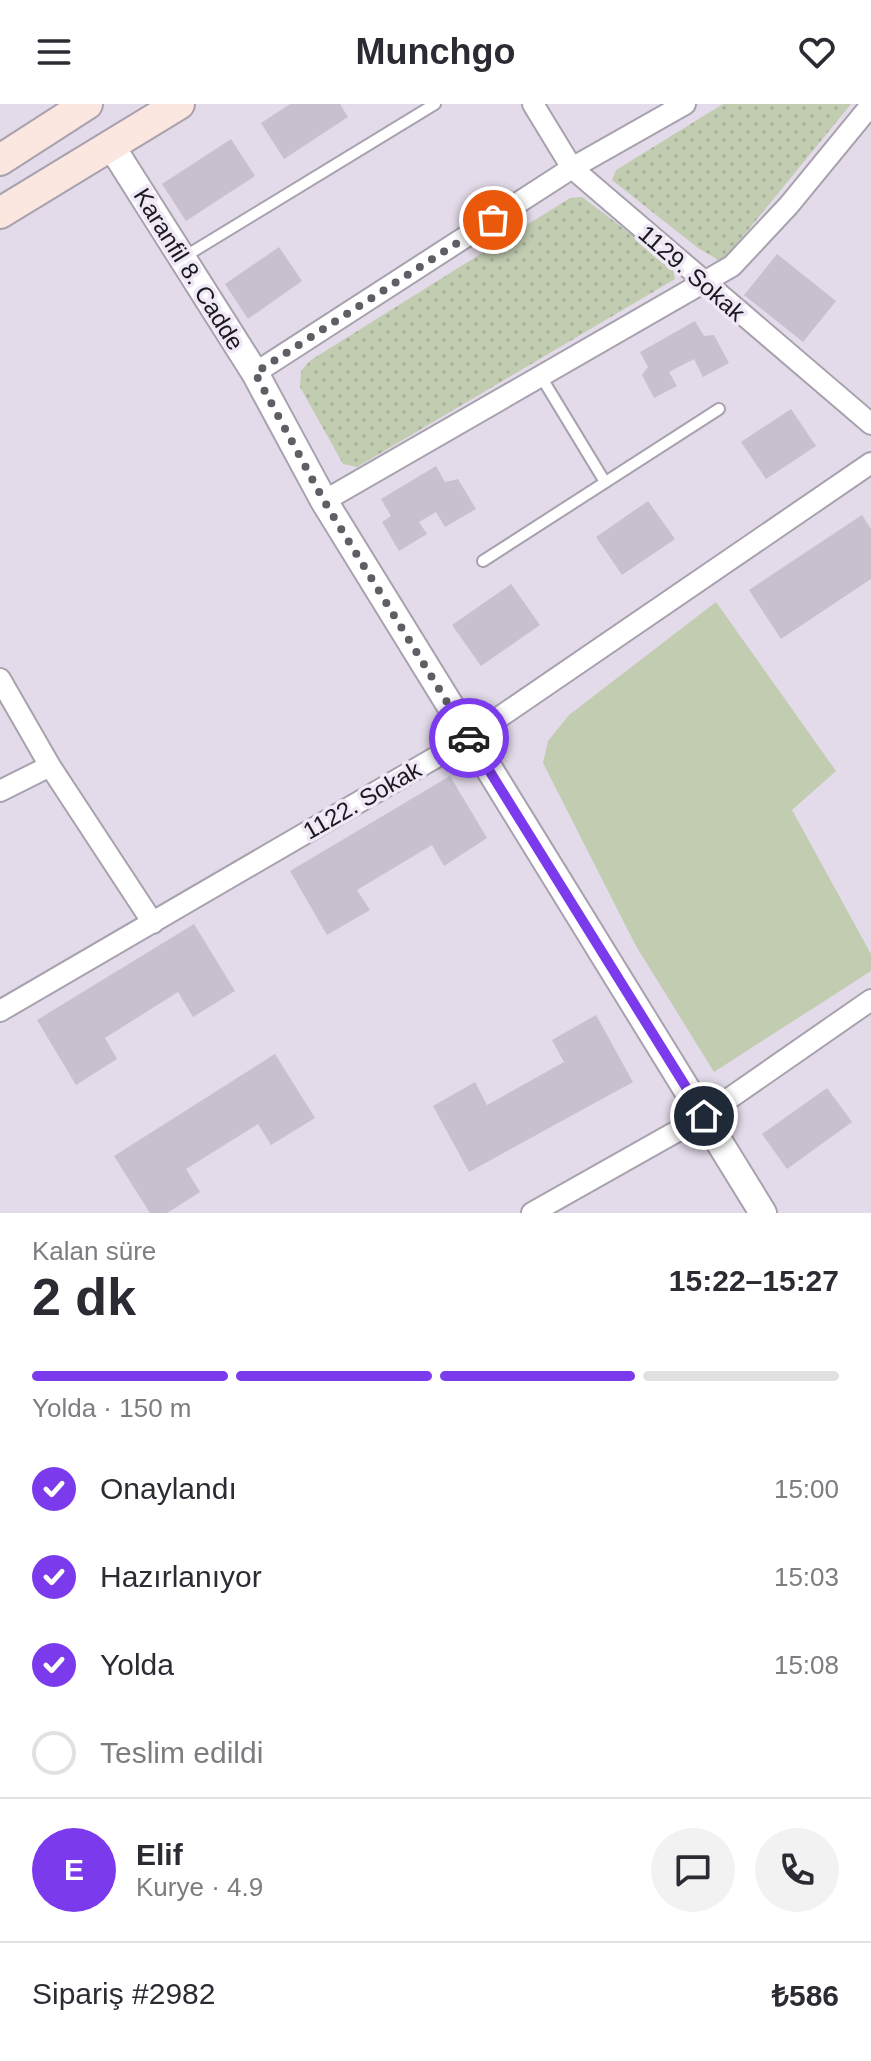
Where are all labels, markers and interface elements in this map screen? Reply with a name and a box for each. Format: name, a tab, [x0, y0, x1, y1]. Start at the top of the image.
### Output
icon: menu	[32, 30, 76, 74]
icon: heart	[795, 30, 839, 74]
text: Munchgo	[356, 31, 515, 72]
street label: Karanfil 8. Cadde	[128, 183, 250, 355]
pin	[459, 186, 527, 254]
icon: bag	[471, 198, 515, 242]
street label: 1129. Sokak	[633, 220, 751, 327]
courier	[429, 698, 509, 778]
icon: car	[447, 716, 491, 760]
street label: 1122. Sokak	[298, 755, 427, 845]
pin	[670, 1082, 738, 1150]
icon: home	[682, 1094, 726, 1138]
text: Kalan süre	[32, 1236, 156, 1266]
text: 15:22–15:27	[669, 1264, 839, 1297]
text: 2 dk	[32, 1268, 136, 1326]
text: Yolda · 150 m	[32, 1393, 191, 1423]
icon: check	[32, 1467, 76, 1511]
text: Onaylandı	[100, 1472, 237, 1505]
text: 15:00	[774, 1474, 839, 1504]
icon: check	[32, 1555, 76, 1599]
text: Hazırlanıyor	[100, 1560, 262, 1593]
text: 15:03	[774, 1562, 839, 1592]
icon: check	[32, 1643, 76, 1687]
text: Yolda	[100, 1648, 174, 1681]
text: 15:08	[774, 1650, 839, 1680]
text: Teslim edildi	[100, 1736, 263, 1769]
button: chat	[651, 1828, 735, 1912]
button: phone	[755, 1828, 839, 1912]
text: Elif	[136, 1838, 183, 1871]
text: E	[64, 1853, 84, 1886]
text: Kurye · 4.9	[136, 1872, 263, 1902]
text: Sipariş #2982	[32, 1977, 215, 2010]
text: ₺586	[772, 1979, 839, 2012]

